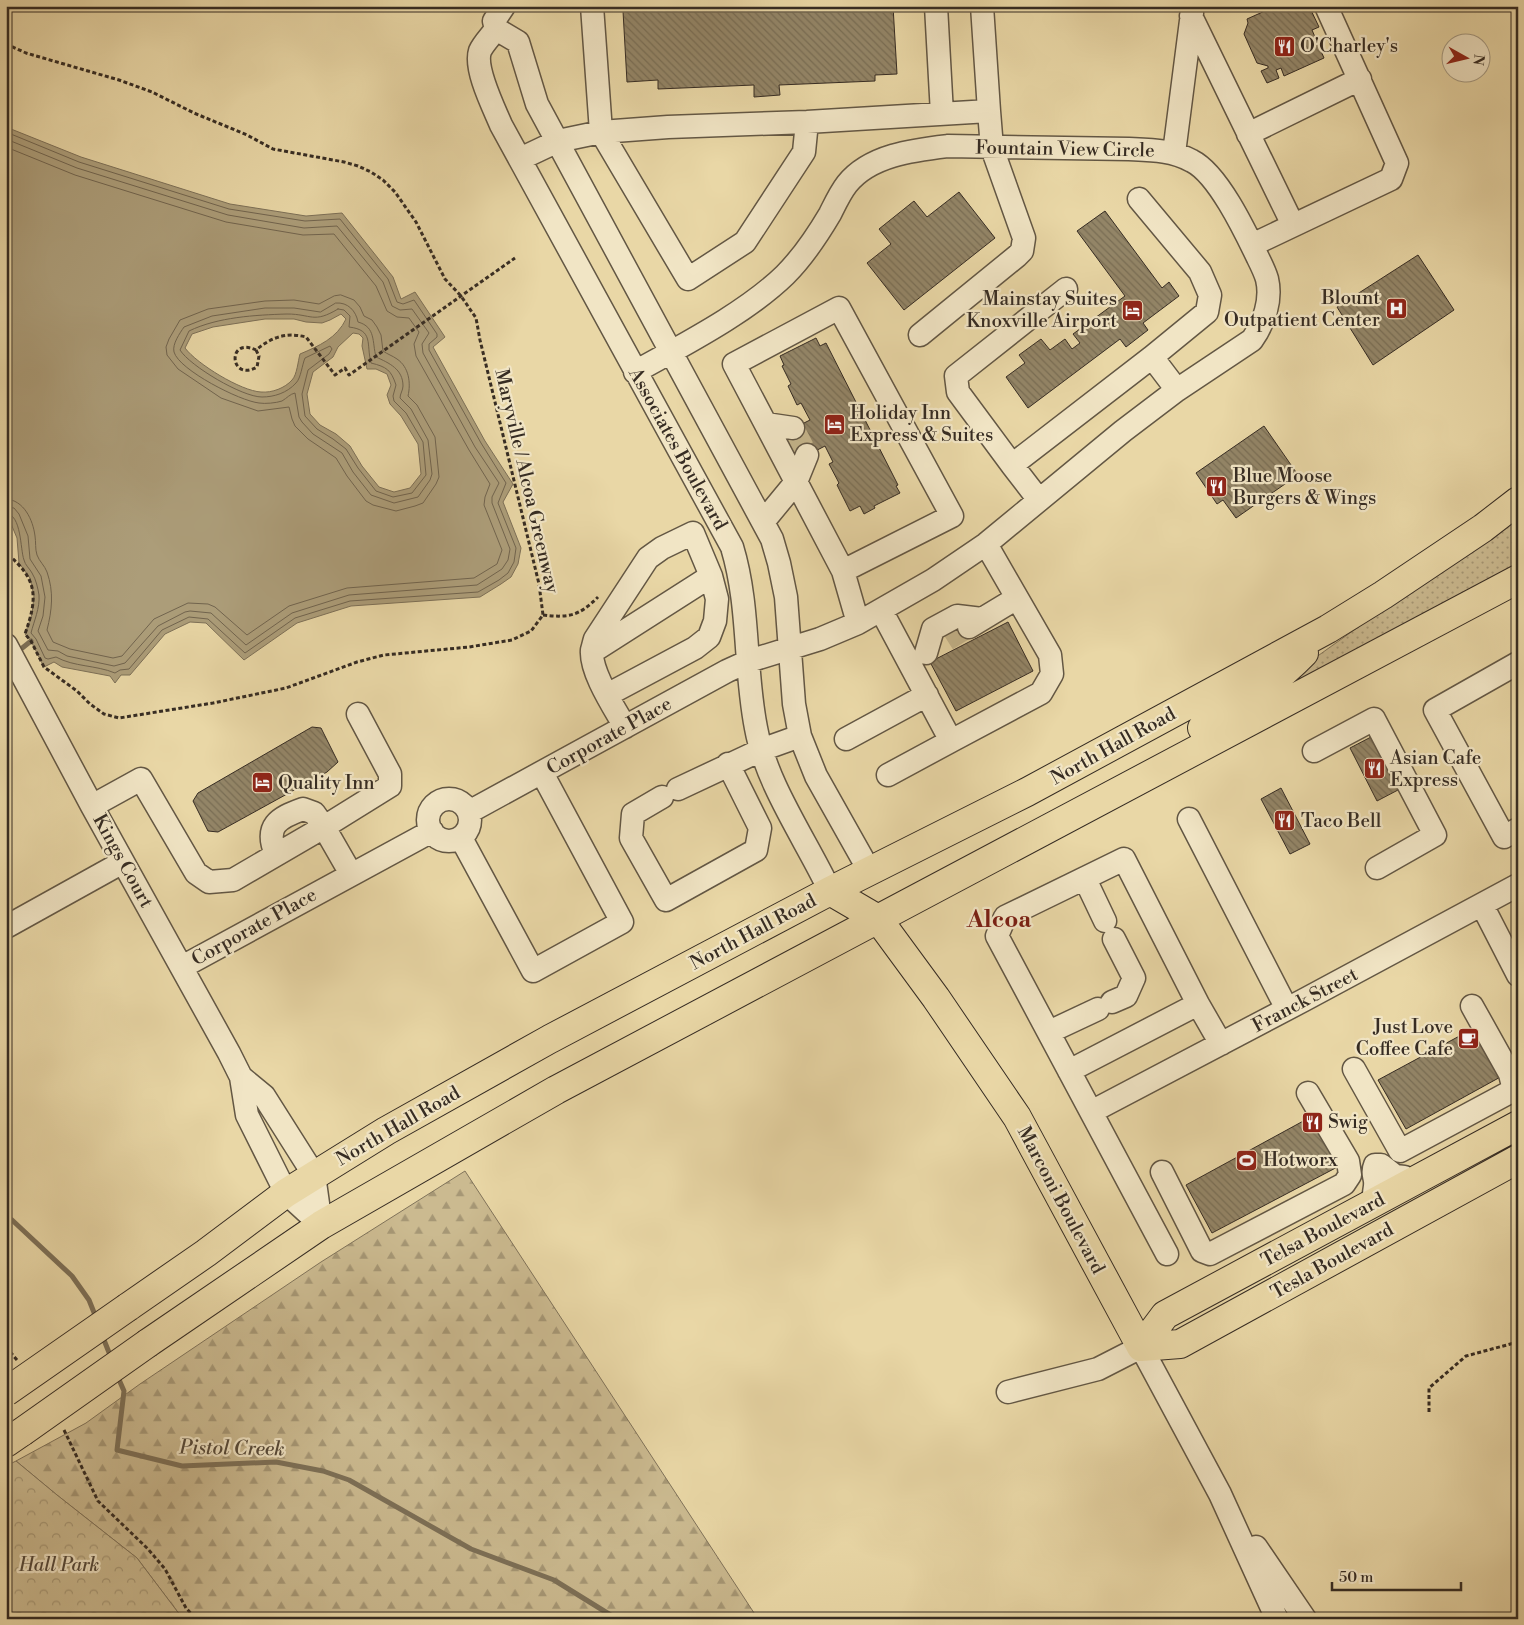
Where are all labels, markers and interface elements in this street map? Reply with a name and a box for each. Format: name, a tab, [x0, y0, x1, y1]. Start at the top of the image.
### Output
north arrow	[1442, 32, 1492, 82]
restaurant icon: O'Charley's	[1272, 34, 1296, 58]
place label: O'Charley's	[1300, 34, 1398, 58]
text: N	[1468, 53, 1488, 66]
street label: Fountain View Circle	[975, 135, 1155, 163]
place label: Blount Outpatient Center	[1224, 286, 1380, 332]
place label: Mainstay Suites Knoxville Airport	[966, 287, 1117, 333]
hospital icon: Blount Outpatient Center	[1384, 297, 1408, 321]
hotel icon: Mainstay Suites Knoxville Airport	[1121, 298, 1145, 322]
street label: Associates Boulevard	[623, 363, 733, 535]
street label: Maryville / Alcoa Greenway	[489, 367, 565, 596]
place label: Holiday Inn Express & Suites	[850, 401, 993, 447]
hotel icon: Holiday Inn Express & Suites	[822, 412, 846, 436]
place label: Blue Moose Burgers & Wings	[1232, 464, 1376, 510]
restaurant icon: Blue Moose Burgers & Wings	[1205, 475, 1229, 499]
street label: Corporate Place	[542, 692, 676, 780]
street label: North Hall Road	[1046, 702, 1180, 790]
place label: Asian Cafe Express	[1389, 746, 1481, 792]
restaurant icon: Asian Cafe Express	[1362, 757, 1386, 781]
hotel icon: Quality Inn	[250, 771, 274, 795]
place label: Quality Inn	[278, 771, 375, 795]
restaurant icon: Taco Bell	[1273, 809, 1297, 833]
place label: Taco Bell	[1301, 809, 1382, 833]
street label: Kings Court	[87, 810, 159, 912]
street label: Corporate Place	[187, 883, 321, 971]
street label: North Hall Road	[686, 889, 820, 975]
district label: Alcoa	[966, 905, 1032, 935]
street label: Franck Street	[1248, 962, 1362, 1038]
place label: Just Love Coffee Cafe	[1356, 1015, 1453, 1061]
cafe icon: Just Love Coffee Cafe	[1457, 1026, 1481, 1050]
street label: North Hall Road	[332, 1081, 465, 1171]
restaurant icon: Swig	[1300, 1110, 1324, 1134]
place label: Swig	[1328, 1110, 1368, 1134]
street label: Marconi Boulevard	[1012, 1122, 1110, 1278]
sports icon: Hotworx	[1235, 1148, 1259, 1172]
place label: Hotworx	[1263, 1148, 1338, 1172]
street label: Telsa Boulevard	[1257, 1187, 1389, 1273]
street label: Tesla Boulevard	[1266, 1217, 1398, 1305]
water label: Pistol Creek	[178, 1436, 285, 1462]
park label: Hall Park	[18, 1553, 99, 1577]
scale bar	[1332, 1560, 1460, 1592]
text: 50 m	[1339, 1568, 1373, 1587]

